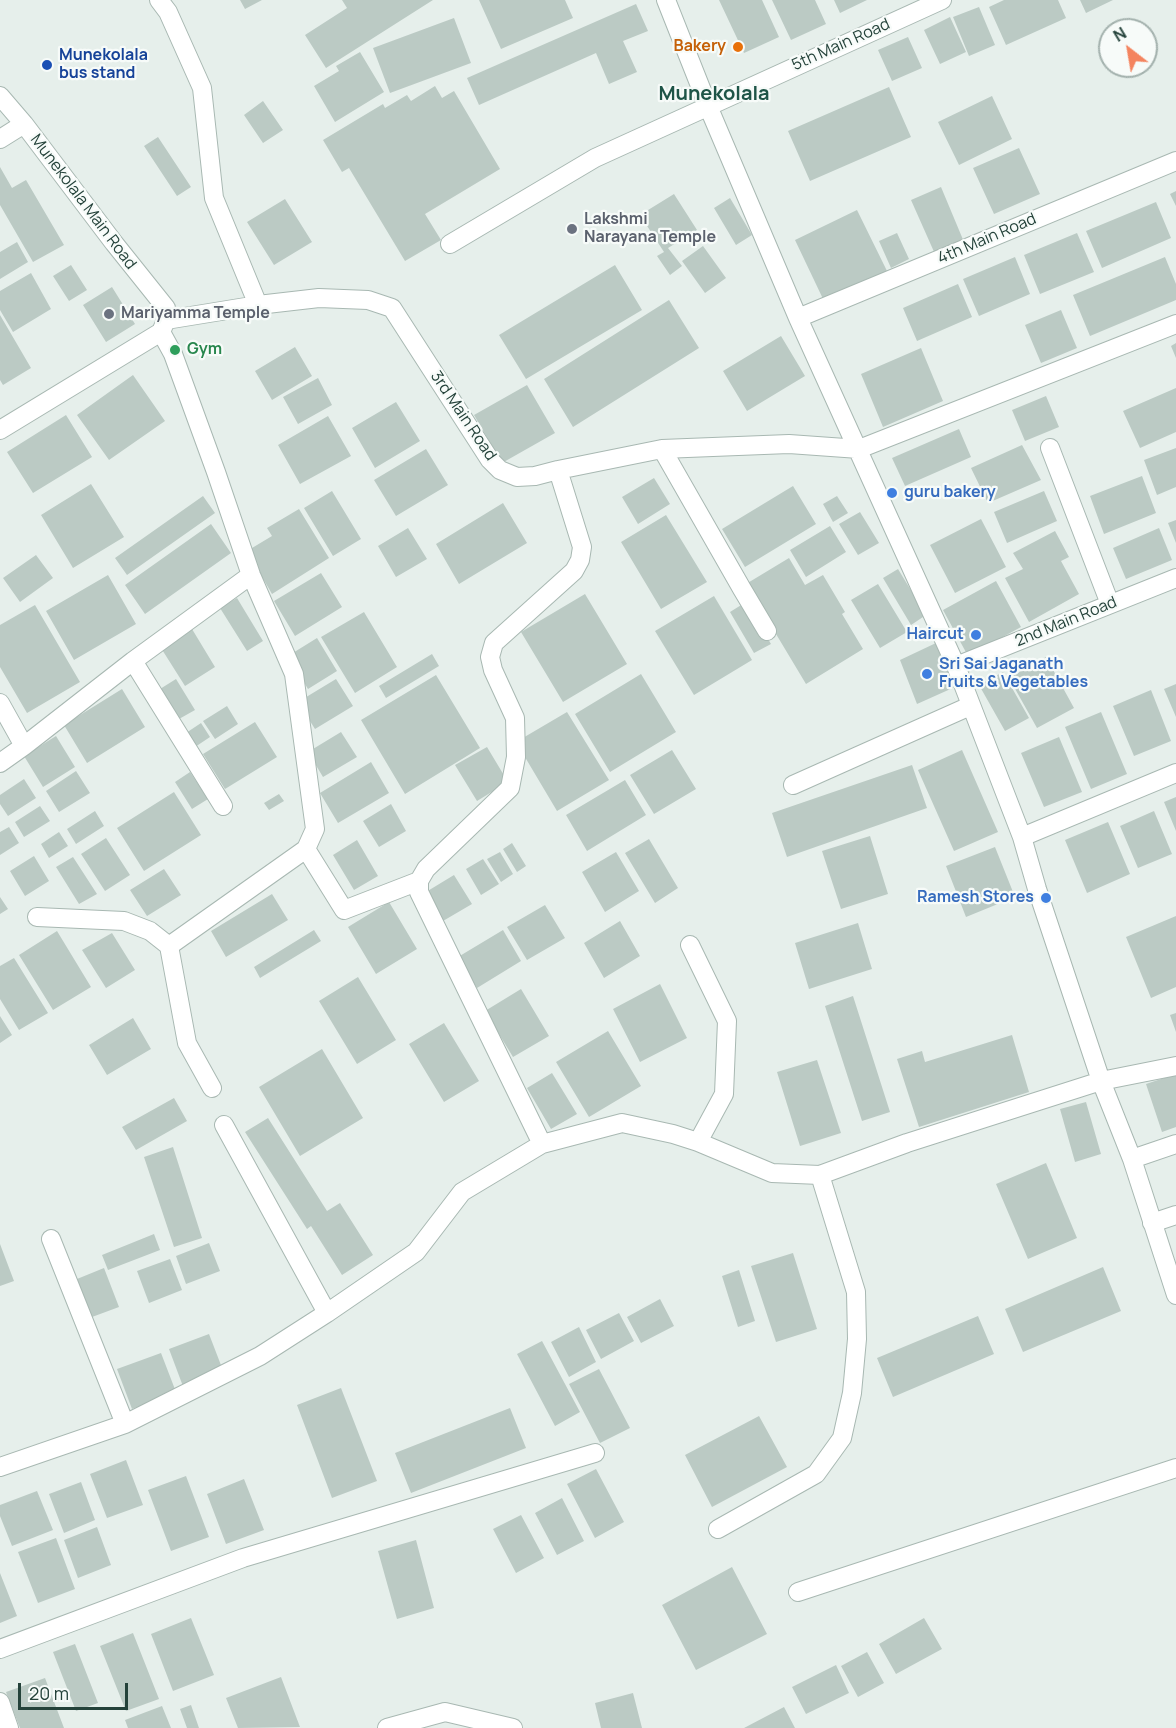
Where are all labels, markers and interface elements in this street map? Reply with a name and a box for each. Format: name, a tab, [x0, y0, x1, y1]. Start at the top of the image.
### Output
street label: 5th Main Road	[789, 15, 893, 75]
north arrow	[1098, 18, 1158, 78]
text: N	[1109, 22, 1130, 47]
place label: Bakery	[674, 37, 726, 57]
marker: Bakery	[731, 40, 745, 54]
place label: Munekolala bus stand	[59, 46, 148, 84]
marker: Munekolala bus stand	[40, 58, 54, 72]
district label: Munekolala	[658, 82, 770, 106]
street label: Munekolala Main Road	[26, 131, 140, 273]
place label: Lakshmi Narayana Temple	[584, 210, 716, 248]
street label: 4th Main Road	[935, 210, 1039, 268]
marker: Lakshmi Narayana Temple	[565, 222, 579, 236]
place label: Mariyamma Temple	[121, 304, 270, 324]
marker: Mariyamma Temple	[102, 307, 116, 321]
place label: Gym	[187, 340, 222, 360]
marker: Gym	[168, 343, 182, 357]
street label: 3rd Main Road	[426, 368, 500, 464]
place label: guru bakery	[904, 483, 996, 503]
marker: guru bakery	[885, 486, 899, 500]
street label: 2nd Main Road	[1012, 593, 1120, 651]
place label: Haircut	[906, 625, 964, 645]
marker: Haircut	[969, 628, 983, 642]
place label: Sri Sai Jaganath Fruits & Vegetables	[939, 655, 1088, 693]
marker: Sri Sai Jaganath Fruits & Vegetables	[920, 667, 934, 681]
place label: Ramesh Stores	[917, 888, 1034, 908]
marker: Ramesh Stores	[1039, 891, 1053, 905]
scale bar	[21, 1671, 130, 1709]
text: 20 m	[29, 1681, 69, 1705]

